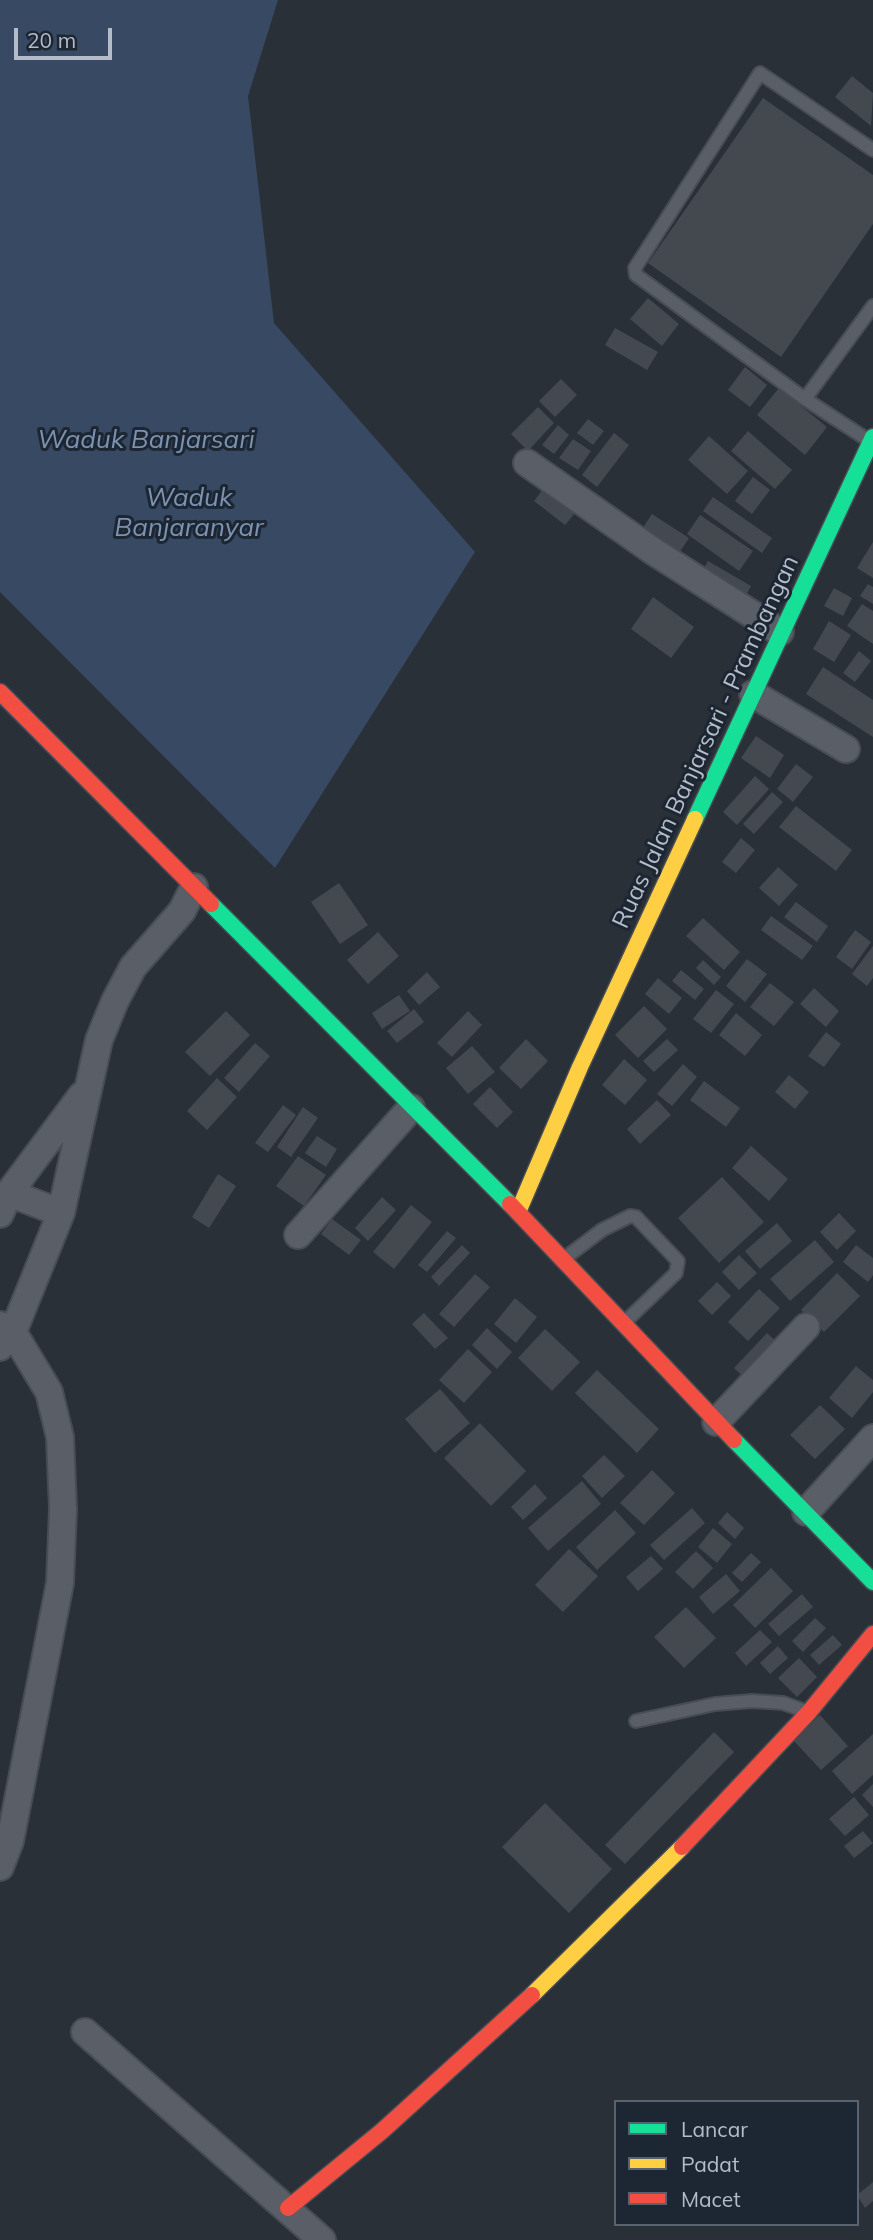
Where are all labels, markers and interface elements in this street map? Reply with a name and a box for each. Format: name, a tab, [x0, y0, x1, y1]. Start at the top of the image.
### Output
scale bar	[18, 14, 116, 58]
text: 20 m	[27, 27, 76, 53]
water label: Waduk Banjarsari	[37, 424, 255, 456]
water label: Waduk Banjaranyar	[115, 482, 263, 544]
street label: Ruas Jalan Banjarsari - Prambangan	[607, 551, 805, 933]
legend	[614, 2100, 859, 2226]
text: Lancar	[681, 2116, 748, 2142]
text: Padat	[681, 2151, 739, 2177]
text: Macet	[681, 2186, 741, 2212]

